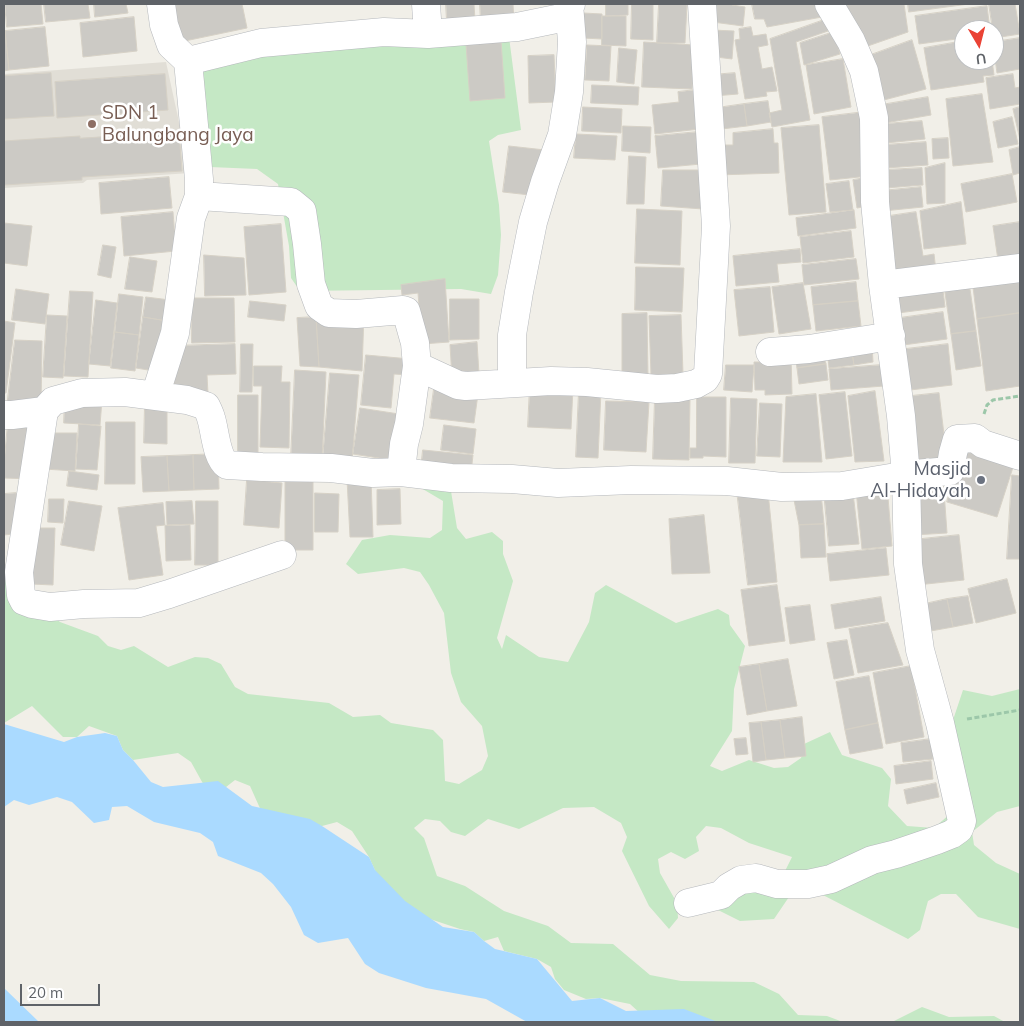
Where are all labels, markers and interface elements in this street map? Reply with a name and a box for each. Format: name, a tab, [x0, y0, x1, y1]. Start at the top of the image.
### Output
north arrow	[954, 20, 1004, 70]
text: U	[975, 49, 987, 68]
place label: SDN 1 Balungbang Jaya	[102, 102, 254, 146]
marker: SDN 1 Balungbang Jaya	[86, 118, 98, 130]
place label: Masjid Al-Hidayah	[870, 458, 971, 502]
marker: Masjid Al-Hidayah	[975, 474, 987, 486]
scale bar	[22, 974, 102, 1006]
text: 20 m	[28, 983, 63, 1002]

